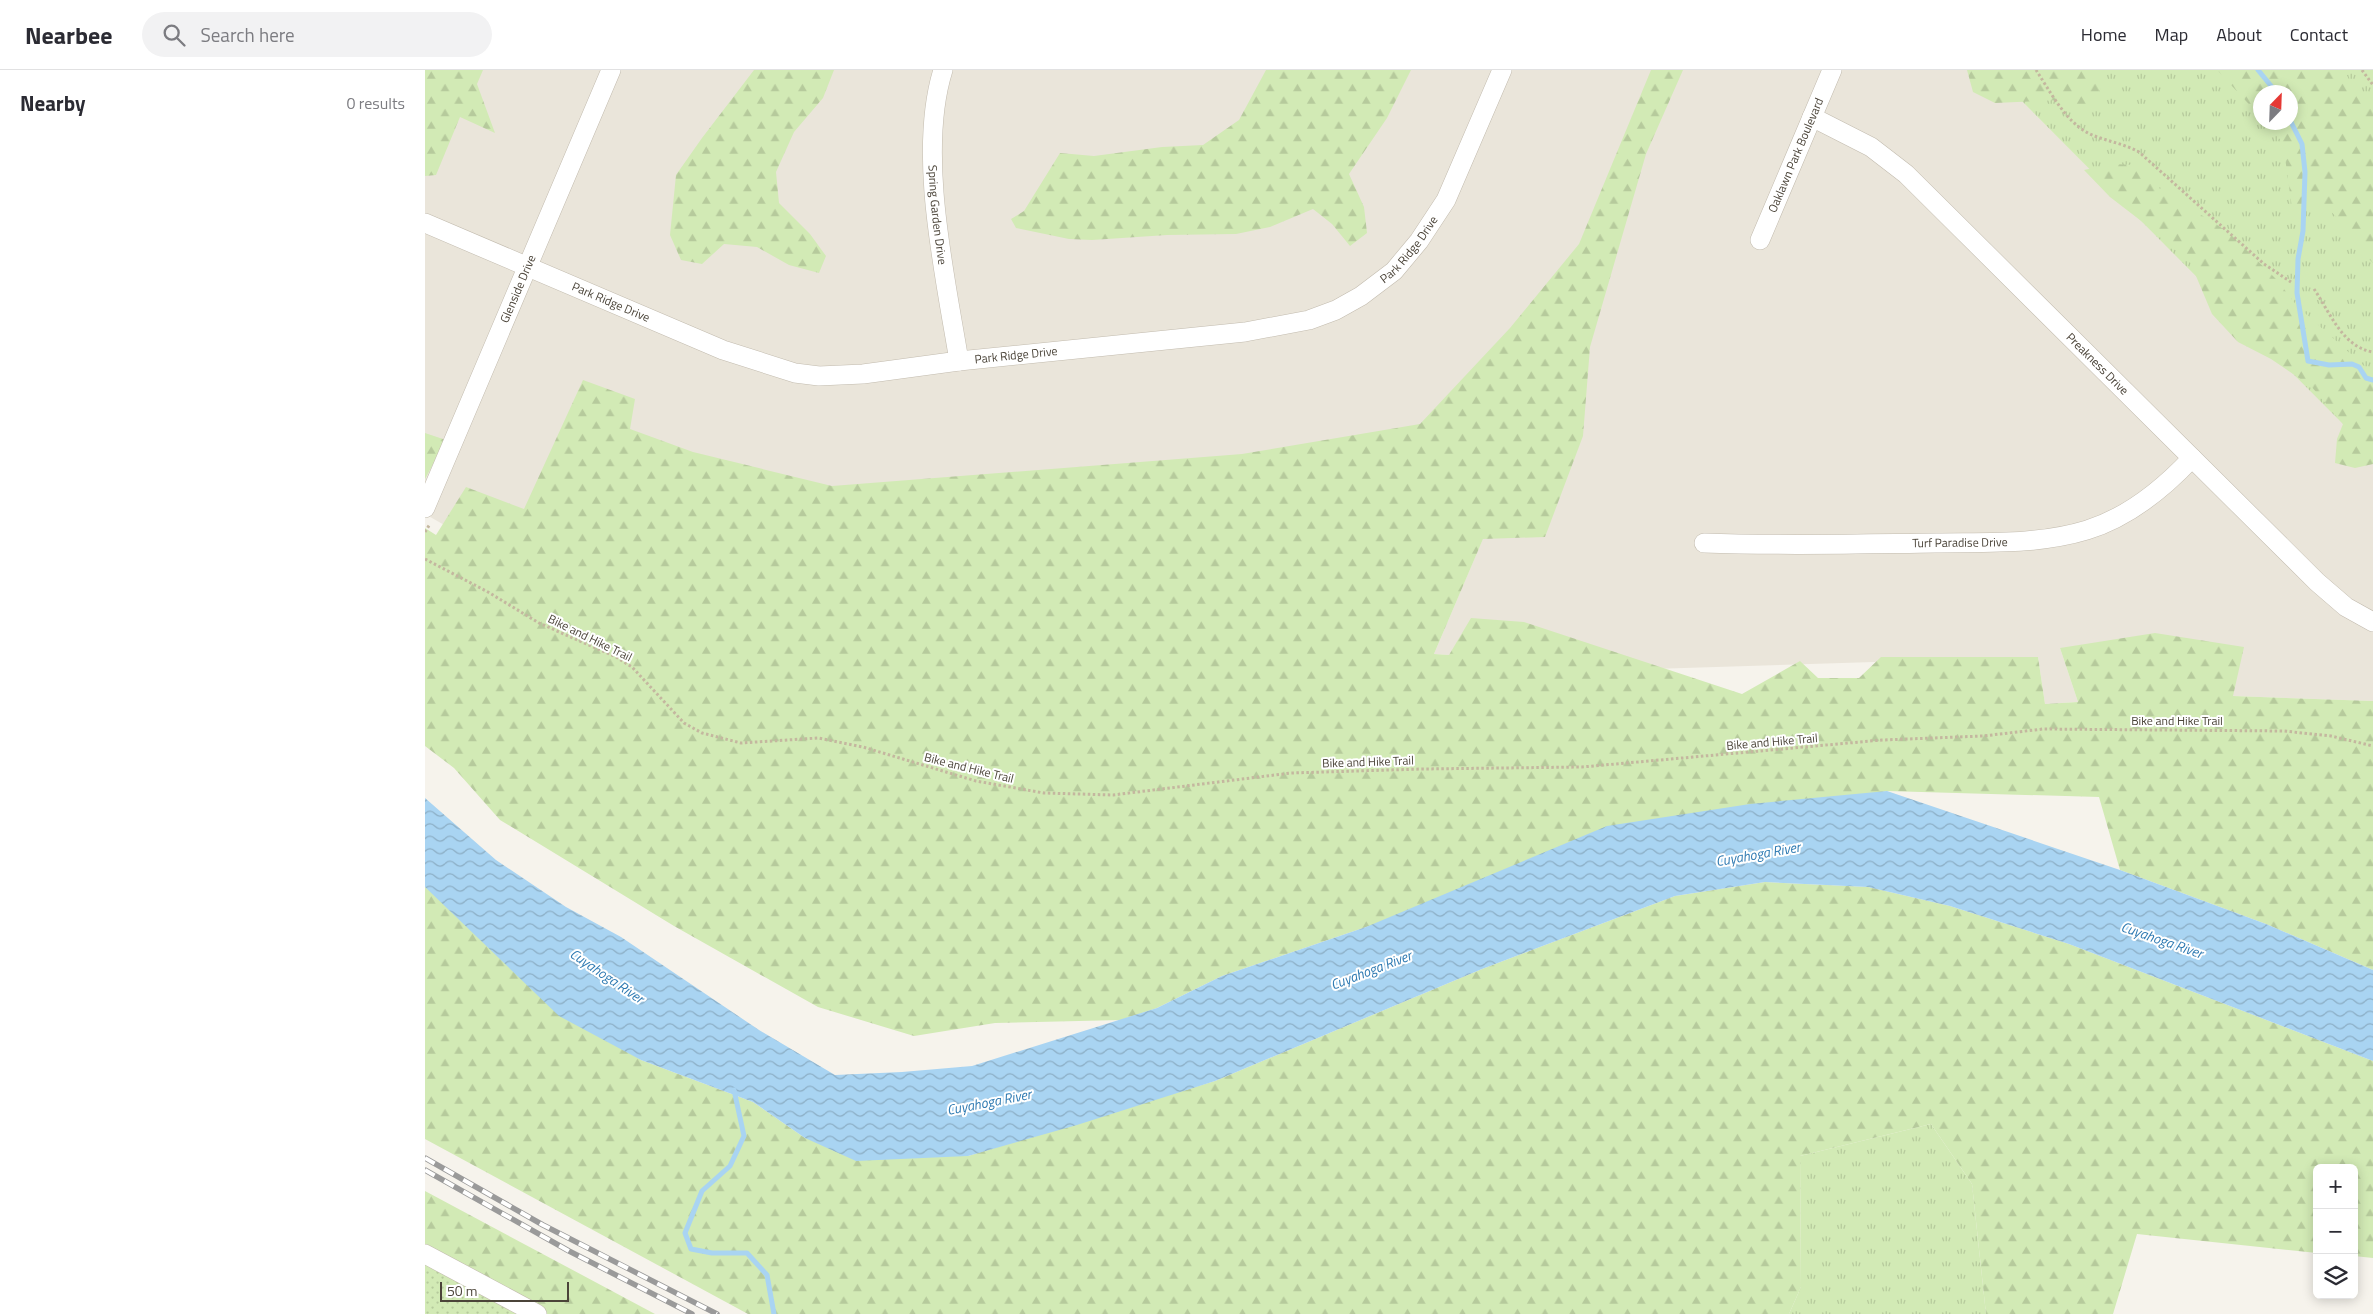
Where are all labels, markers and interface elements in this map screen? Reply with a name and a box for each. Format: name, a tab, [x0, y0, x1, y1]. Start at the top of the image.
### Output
search box	[142, 12, 492, 57]
text: Nearbee	[25, 17, 112, 53]
text: Search here	[200, 20, 295, 49]
icon: search	[160, 21, 188, 49]
text: Home	[2081, 21, 2127, 48]
text: Map	[2155, 21, 2188, 48]
text: About	[2216, 21, 2262, 48]
text: Contact	[2290, 21, 2348, 48]
north arrow	[2253, 85, 2298, 130]
text: Nearby	[20, 87, 85, 119]
text: 0 results	[346, 91, 405, 115]
street label: Oaklawn Park Boulevard	[1763, 95, 1828, 216]
street label: Spring Garden Drive	[924, 165, 953, 266]
street label: Park Ridge Drive	[1375, 212, 1442, 288]
street label: Glenside Drive	[495, 252, 540, 326]
street label: Park Ridge Drive	[569, 277, 653, 327]
street label: Preakness Drive	[2062, 328, 2133, 399]
street label: Park Ridge Drive	[974, 341, 1058, 368]
street label: Turf Paradise Drive	[1912, 532, 2008, 552]
street label: Bike and Hike Trail	[545, 609, 636, 666]
street label: Bike and Hike Trail	[2131, 711, 2223, 730]
street label: Bike and Hike Trail	[1725, 728, 1818, 755]
street label: Bike and Hike Trail	[922, 747, 1016, 788]
street label: Bike and Hike Trail	[1322, 750, 1414, 773]
water label: Cuyahoga River	[1714, 835, 1803, 871]
water label: Cuyahoga River	[2118, 916, 2207, 964]
water label: Cuyahoga River	[566, 943, 650, 1009]
water label: Cuyahoga River	[1327, 944, 1416, 995]
water label: Cuyahoga River	[945, 1083, 1034, 1120]
map controls	[2313, 1164, 2358, 1299]
button: +	[2313, 1164, 2358, 1209]
button: −	[2313, 1209, 2358, 1254]
button: layers	[2313, 1254, 2358, 1299]
scale bar	[440, 1279, 569, 1302]
text: 50 m	[447, 1280, 477, 1301]

